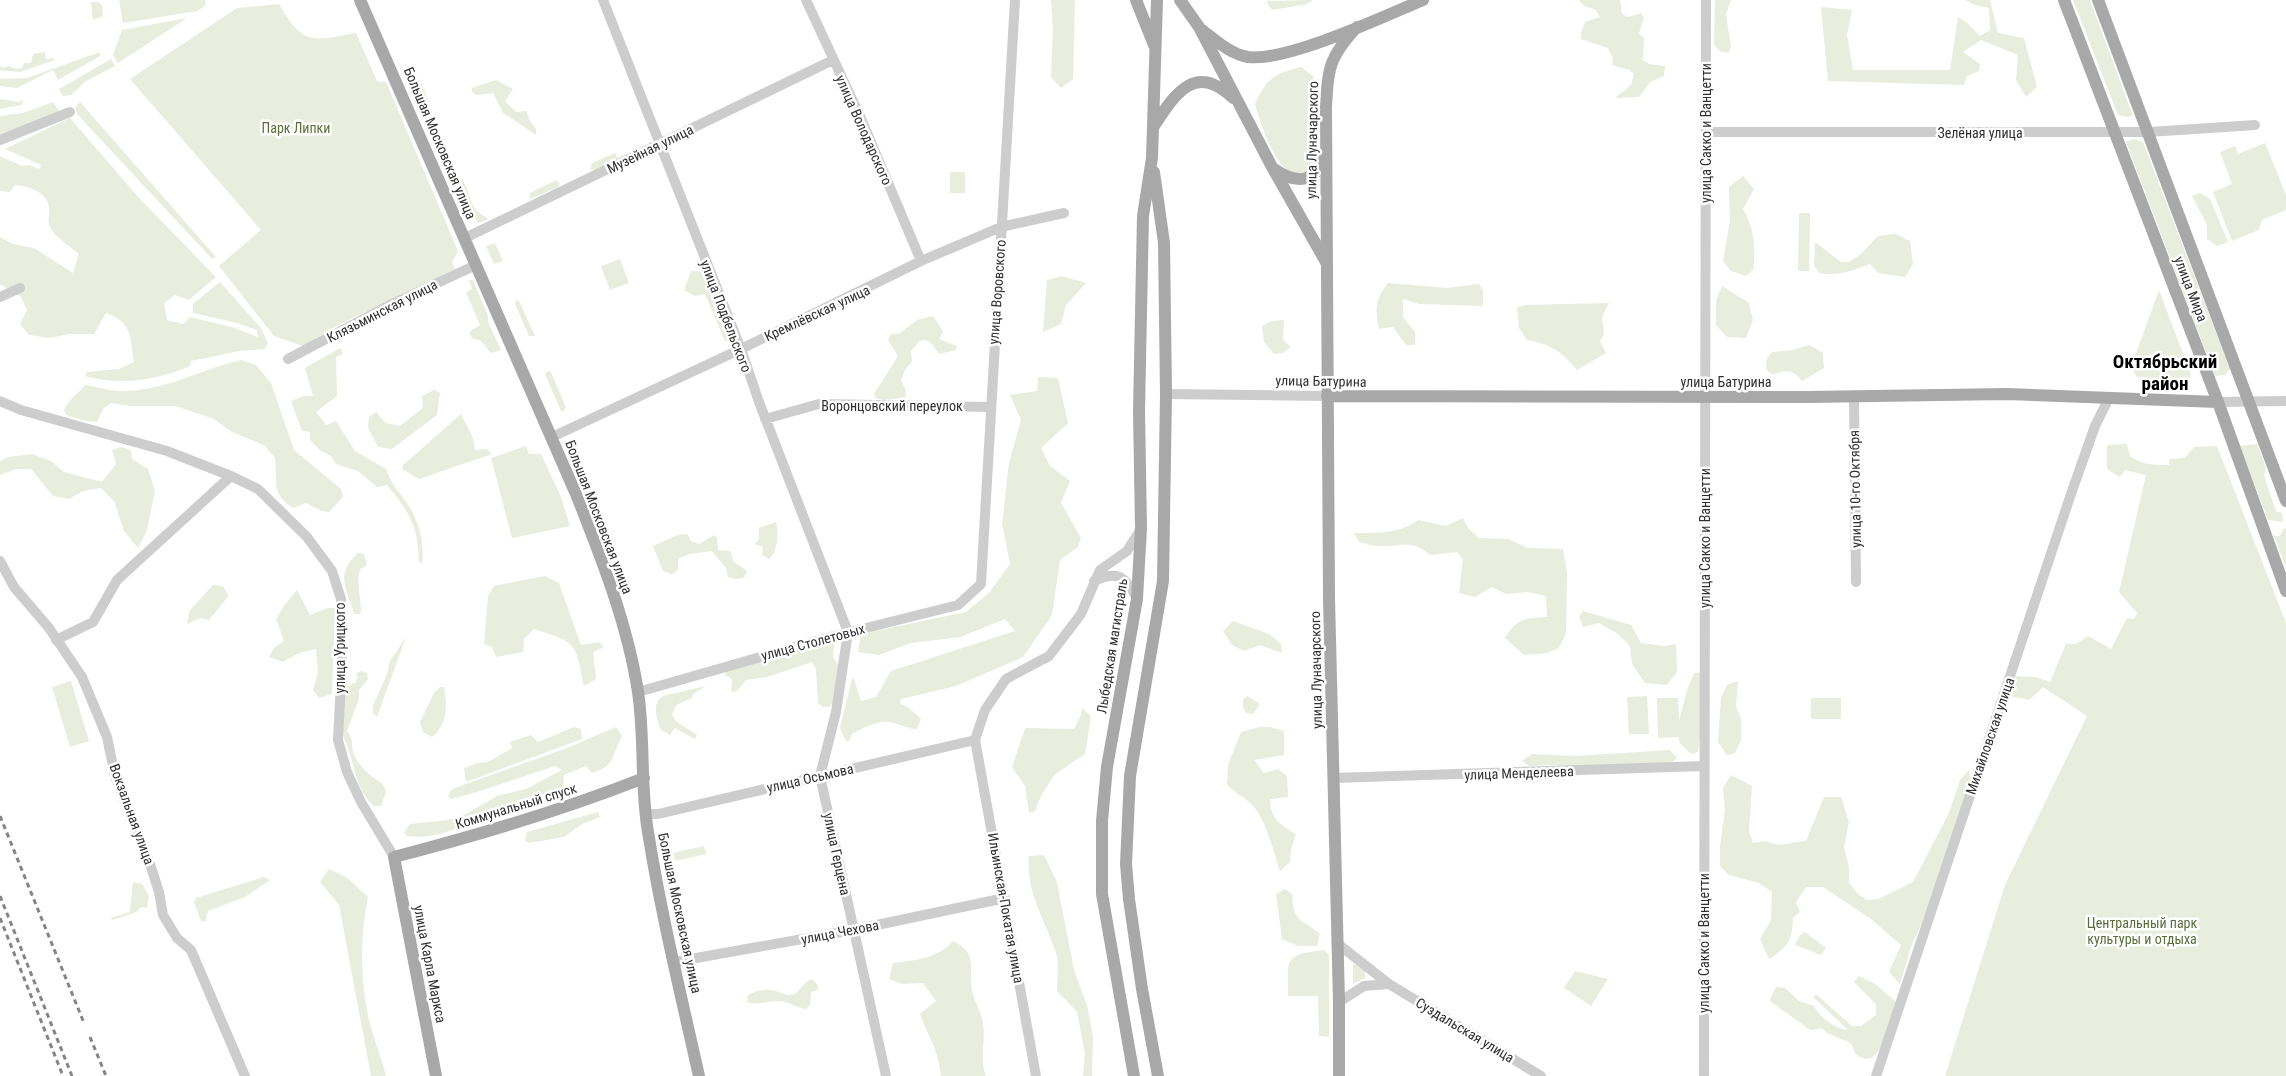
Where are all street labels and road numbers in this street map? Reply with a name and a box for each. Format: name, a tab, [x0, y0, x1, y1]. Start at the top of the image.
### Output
street label: улица Сакко и Ванцетти	[1698, 63, 1714, 203]
street label: Большая Московская улица	[401, 65, 479, 221]
street label: улица Володарского	[833, 73, 895, 187]
street label: улица Луначарского	[1303, 81, 1321, 199]
street label: Музейная улица	[604, 121, 696, 177]
street label: Зелёная улица	[1937, 125, 2023, 141]
street label: улица Воровского	[985, 239, 1009, 345]
street label: улица Мира	[2171, 254, 2211, 324]
street label: улица Подбельского	[697, 257, 755, 375]
street label: Клязьминская улица	[324, 276, 440, 346]
street label: Кремлёвская улица	[762, 282, 872, 344]
street label: улица Батурина	[1275, 372, 1367, 390]
street label: улица Батурина	[1680, 374, 1772, 390]
street label: Воронцовский переулок	[821, 398, 963, 414]
street label: улица 10-го Октября	[1846, 430, 1864, 548]
street label: Большая Московская улица	[562, 438, 636, 596]
street label: улица Сакко и Ванцетти	[1697, 468, 1713, 608]
street label: Лыбедская магистраль	[1093, 577, 1131, 715]
street label: улица Урицкого	[332, 602, 348, 694]
street label: улица Луначарского	[1307, 611, 1325, 729]
street label: улица Столетовых	[759, 620, 867, 664]
street label: Михайловская улица	[1962, 675, 2018, 797]
street label: улица Осьмова	[765, 760, 855, 796]
street label: Вокзальная улица	[106, 762, 158, 866]
street label: улица Менделеева	[1464, 763, 1574, 783]
street label: Коммунальный спуск	[454, 780, 579, 832]
street label: улица Герцена	[820, 811, 854, 897]
street label: Большая Московская улица	[655, 831, 705, 995]
street label: Ильинская-Покатая улица	[985, 832, 1027, 984]
street label: улица Сакко и Ванцетти	[1696, 873, 1712, 1013]
street label: улица Карла Маркса	[411, 904, 449, 1024]
street label: улица Чехова	[800, 917, 880, 947]
street label: Суздальская улица	[1413, 994, 1517, 1066]

